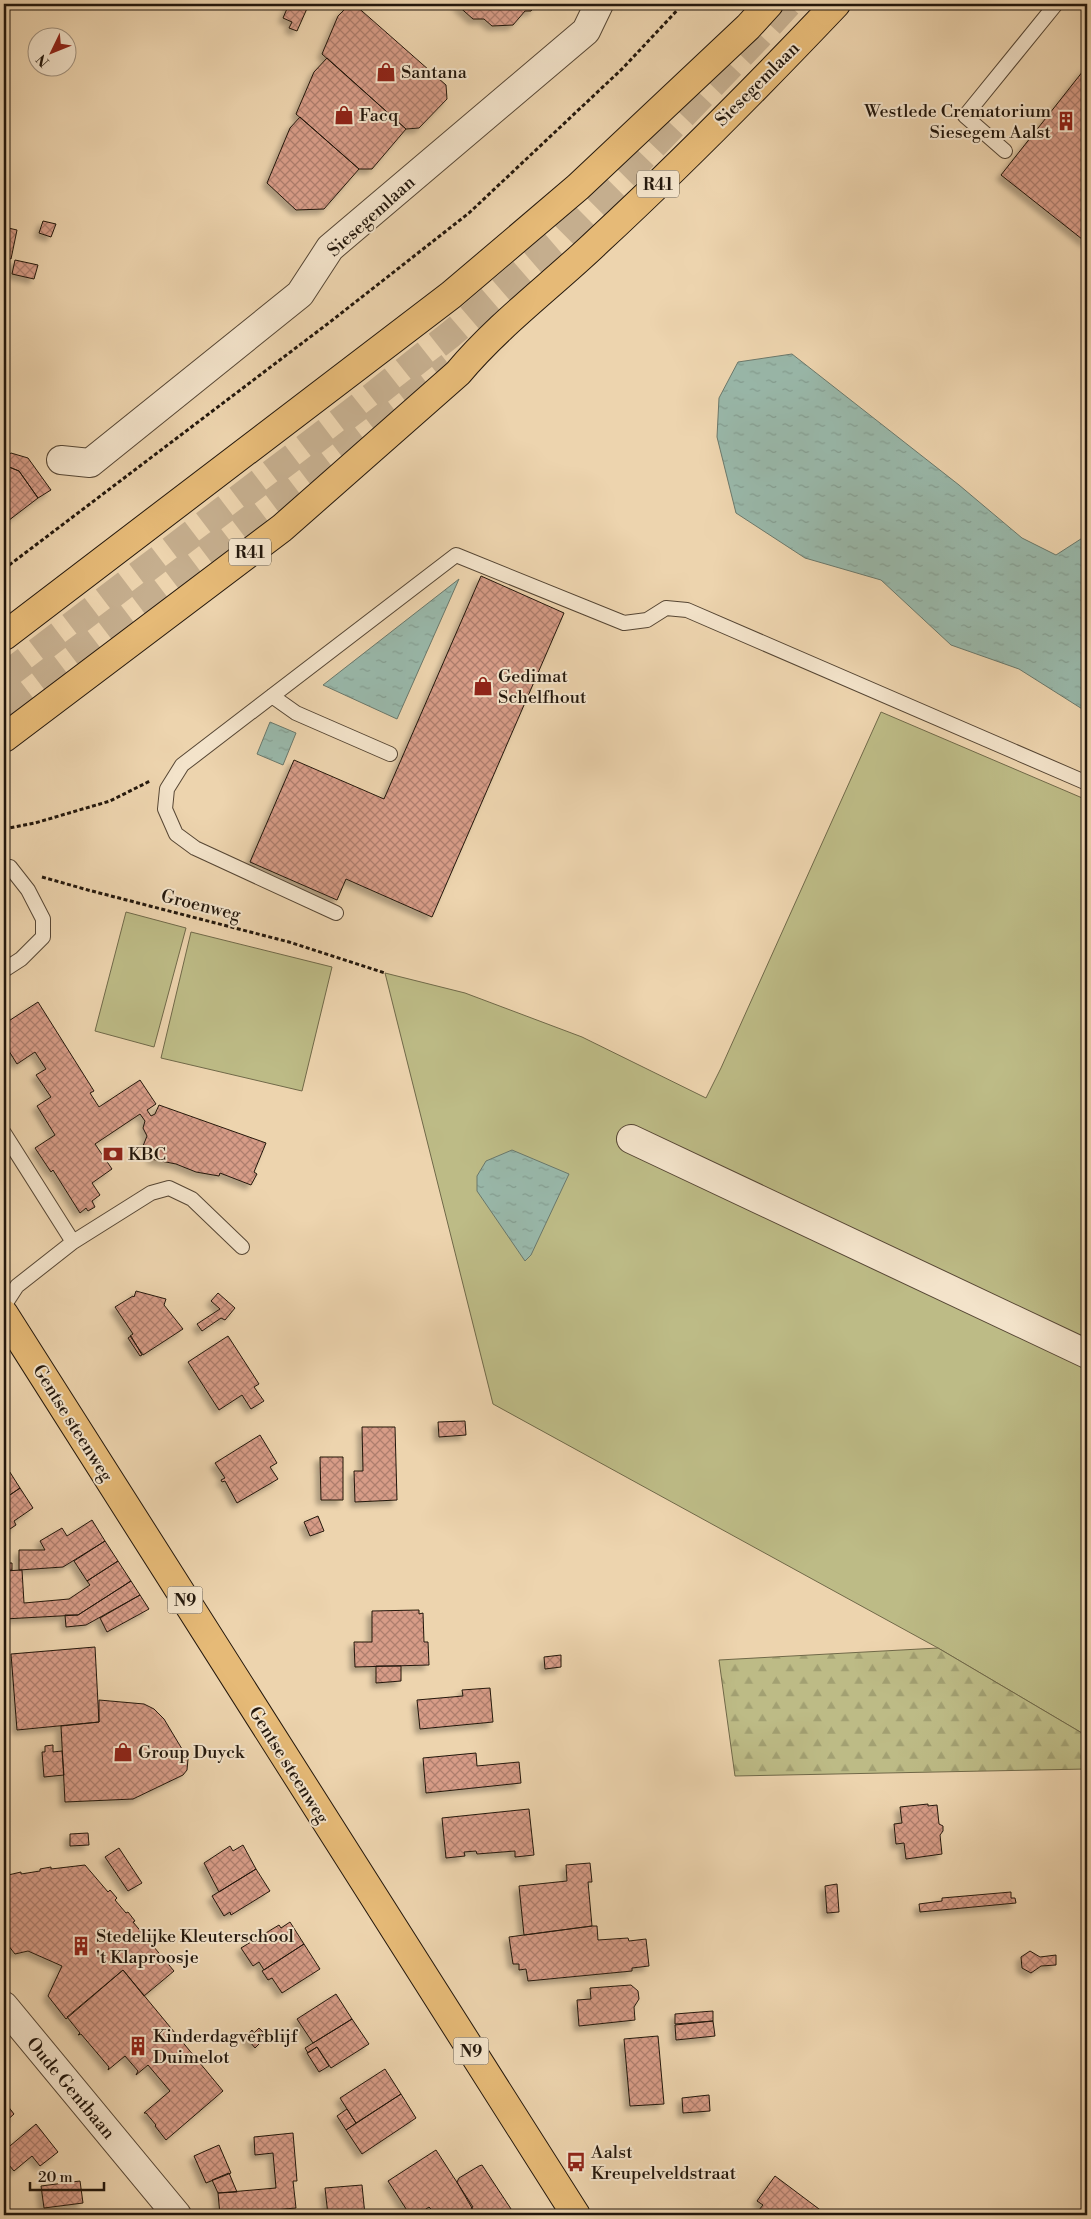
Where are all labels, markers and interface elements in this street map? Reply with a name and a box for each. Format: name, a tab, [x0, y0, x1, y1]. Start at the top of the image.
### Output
north arrow	[28, 28, 78, 78]
street label: Siesegemlaan	[710, 37, 805, 132]
text: N	[33, 50, 54, 70]
shop icon: Santana	[375, 61, 397, 83]
place label: Santana	[401, 61, 468, 84]
place label: Westlede Crematorium Siesegem Aalst	[863, 100, 1052, 144]
shop icon: Facq	[333, 104, 355, 126]
place label: Facq	[359, 104, 399, 127]
building icon: Westlede Crematorium Siesegem Aalst	[1055, 110, 1077, 132]
road number: R41	[637, 170, 679, 198]
street label: Siesegemlaan	[323, 171, 420, 262]
road number: R41	[229, 538, 271, 566]
place label: Gedimat Schelfhout	[498, 665, 587, 709]
shop icon: Gedimat Schelfhout	[472, 675, 494, 697]
street label: Groenweg	[159, 884, 244, 927]
bank icon: KBC	[102, 1143, 124, 1165]
place label: KBC	[128, 1143, 166, 1166]
street label: Gentse steenweg	[27, 1360, 118, 1487]
road number: N9	[168, 1586, 202, 1614]
street label: Gentse steenweg	[243, 1702, 334, 1829]
shop icon: Group Duyck	[112, 1741, 134, 1763]
place label: Group Duyck	[138, 1741, 246, 1764]
place label: Stedelijke Kleuterschool 't Klaproosje	[96, 1925, 295, 1969]
building icon: Stedelijke Kleuterschool 't Klaproosje	[70, 1935, 92, 1957]
place label: Kinderdagverblijf Duimelot	[153, 2025, 299, 2069]
street label: Oude Gentbaan	[21, 2033, 120, 2144]
building icon: Kinderdagverblijf Duimelot	[127, 2035, 149, 2057]
road number: N9	[454, 2038, 488, 2064]
place label: Aalst Kreupelveldstraat	[590, 2141, 737, 2185]
bus stop icon: Aalst Kreupelveldstraat	[565, 2151, 587, 2173]
scale bar	[30, 2159, 104, 2191]
text: 20 m	[38, 2168, 73, 2187]

